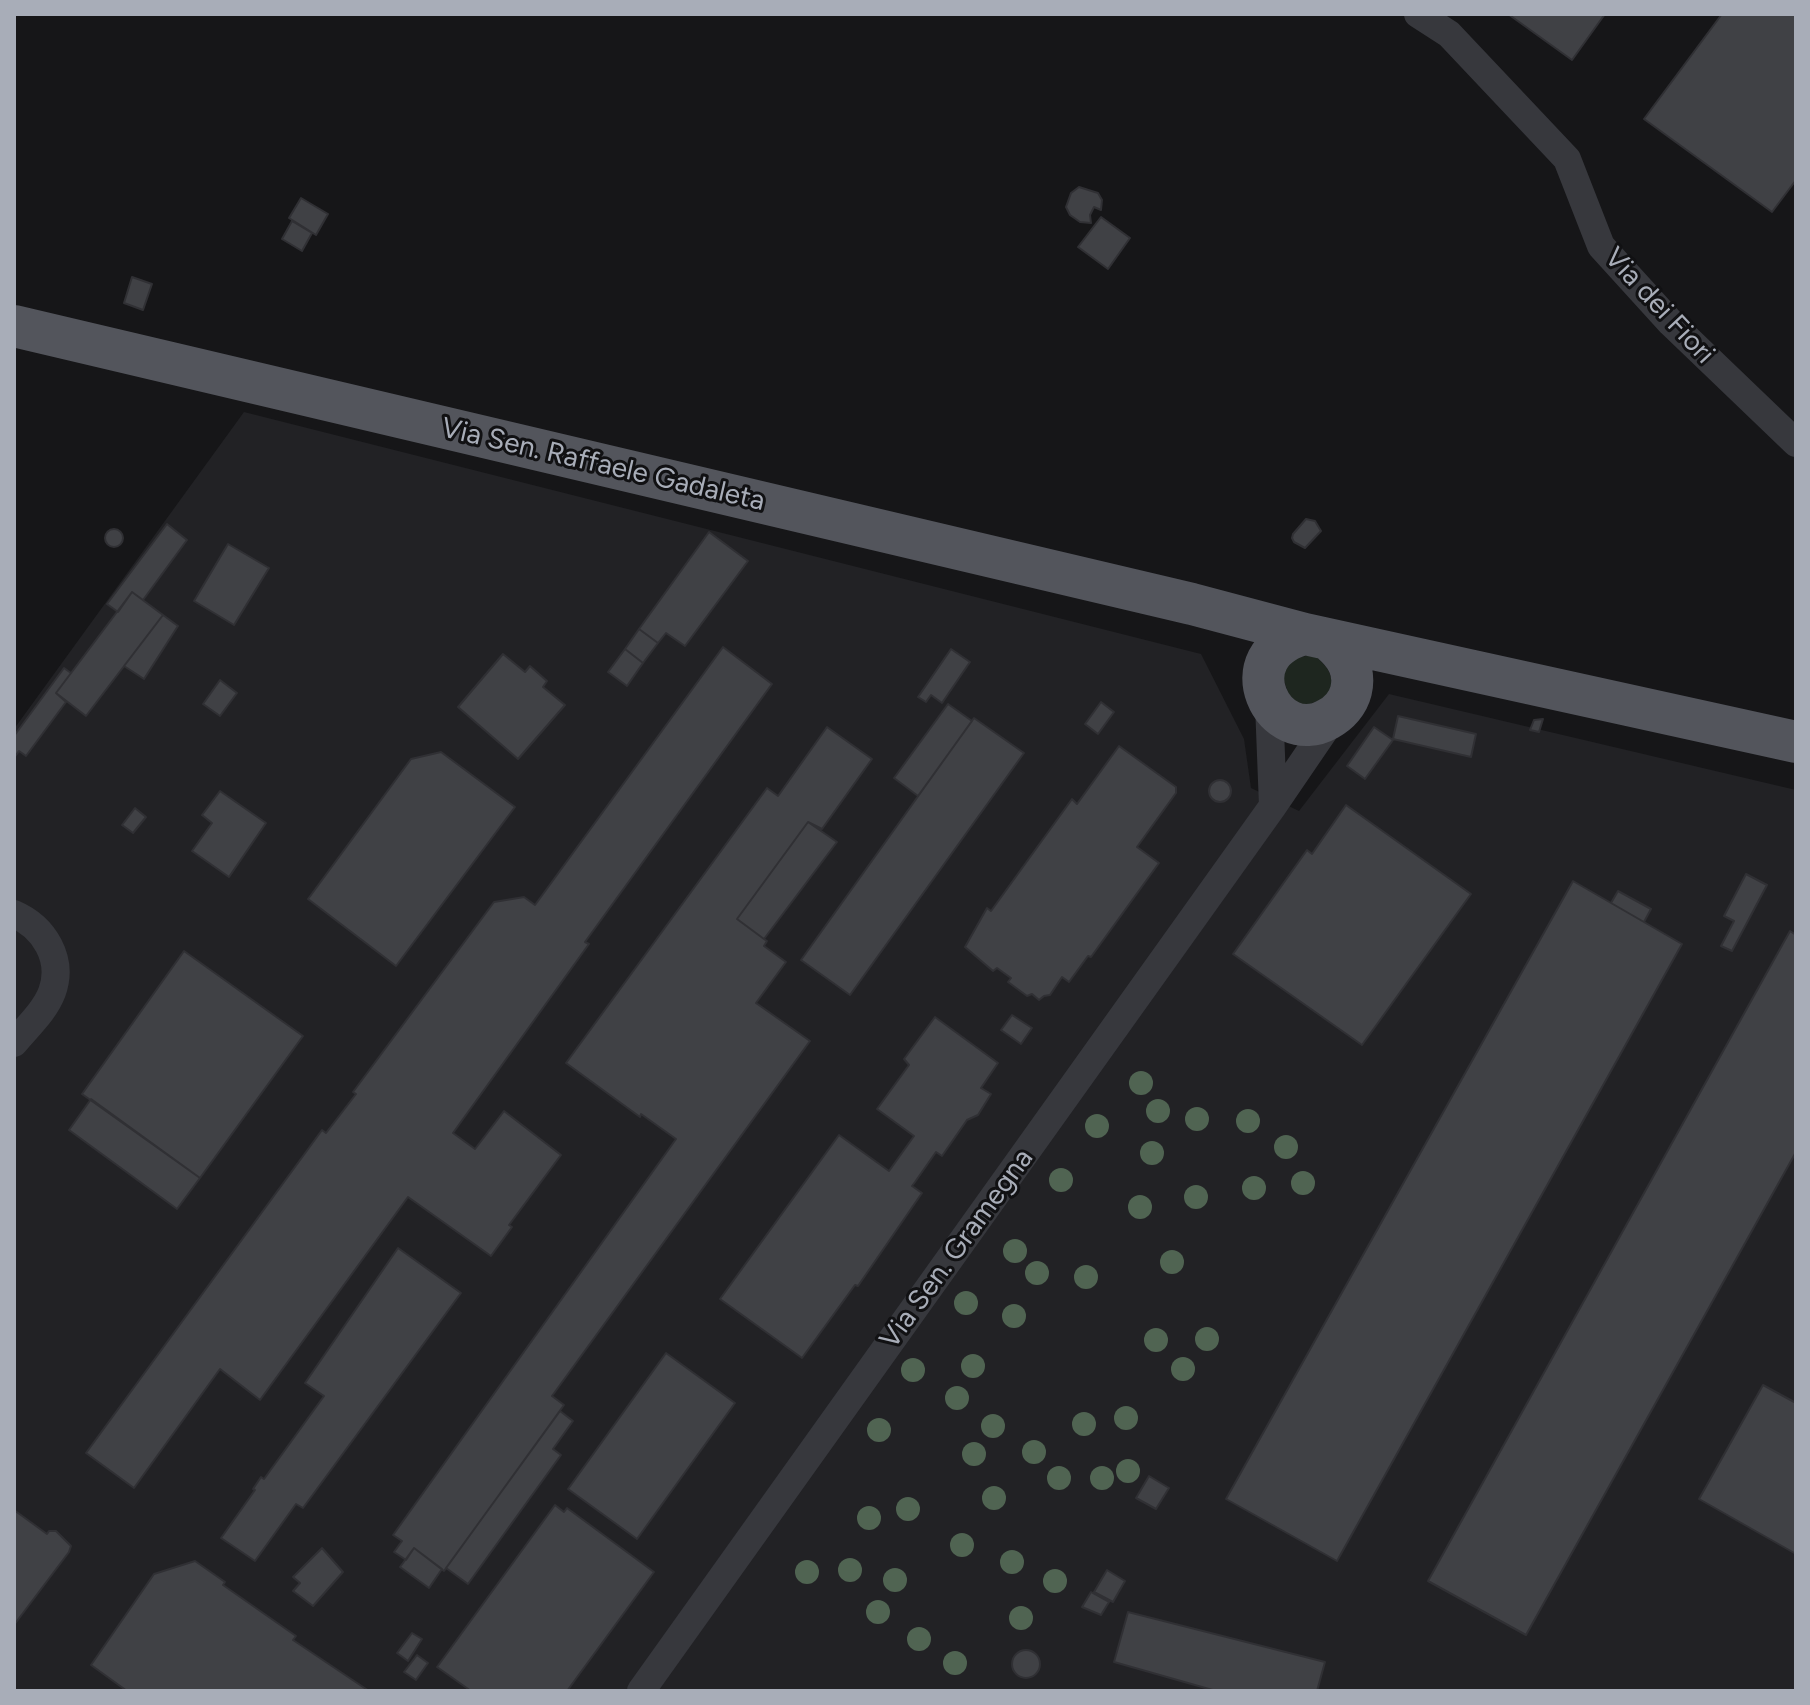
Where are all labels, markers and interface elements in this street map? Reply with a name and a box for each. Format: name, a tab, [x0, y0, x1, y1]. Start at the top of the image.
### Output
street label: Via dei Fiori	[1597, 241, 1721, 371]
street label: Via Sen. Raffaele Gadaleta	[438, 411, 768, 519]
street label: Via Sen. Gramegna	[873, 1143, 1041, 1355]

